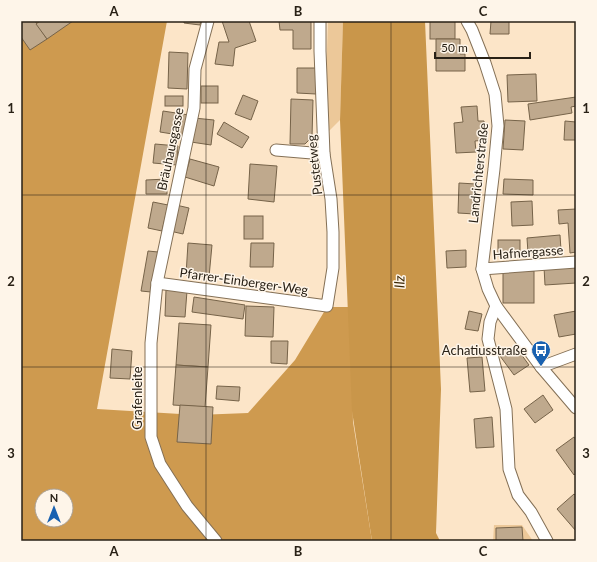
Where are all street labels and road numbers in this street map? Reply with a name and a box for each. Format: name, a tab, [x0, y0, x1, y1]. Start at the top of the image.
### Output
street label: Bräuhausgasse	[153, 106, 187, 192]
street label: Landrichterstraße	[465, 122, 491, 224]
street label: Pustetweg	[303, 134, 325, 196]
street label: Hafnergasse	[492, 242, 564, 262]
street label: Pfarrer-Einberger-Weg	[179, 264, 310, 298]
street label: Grafenleite	[129, 366, 145, 430]

